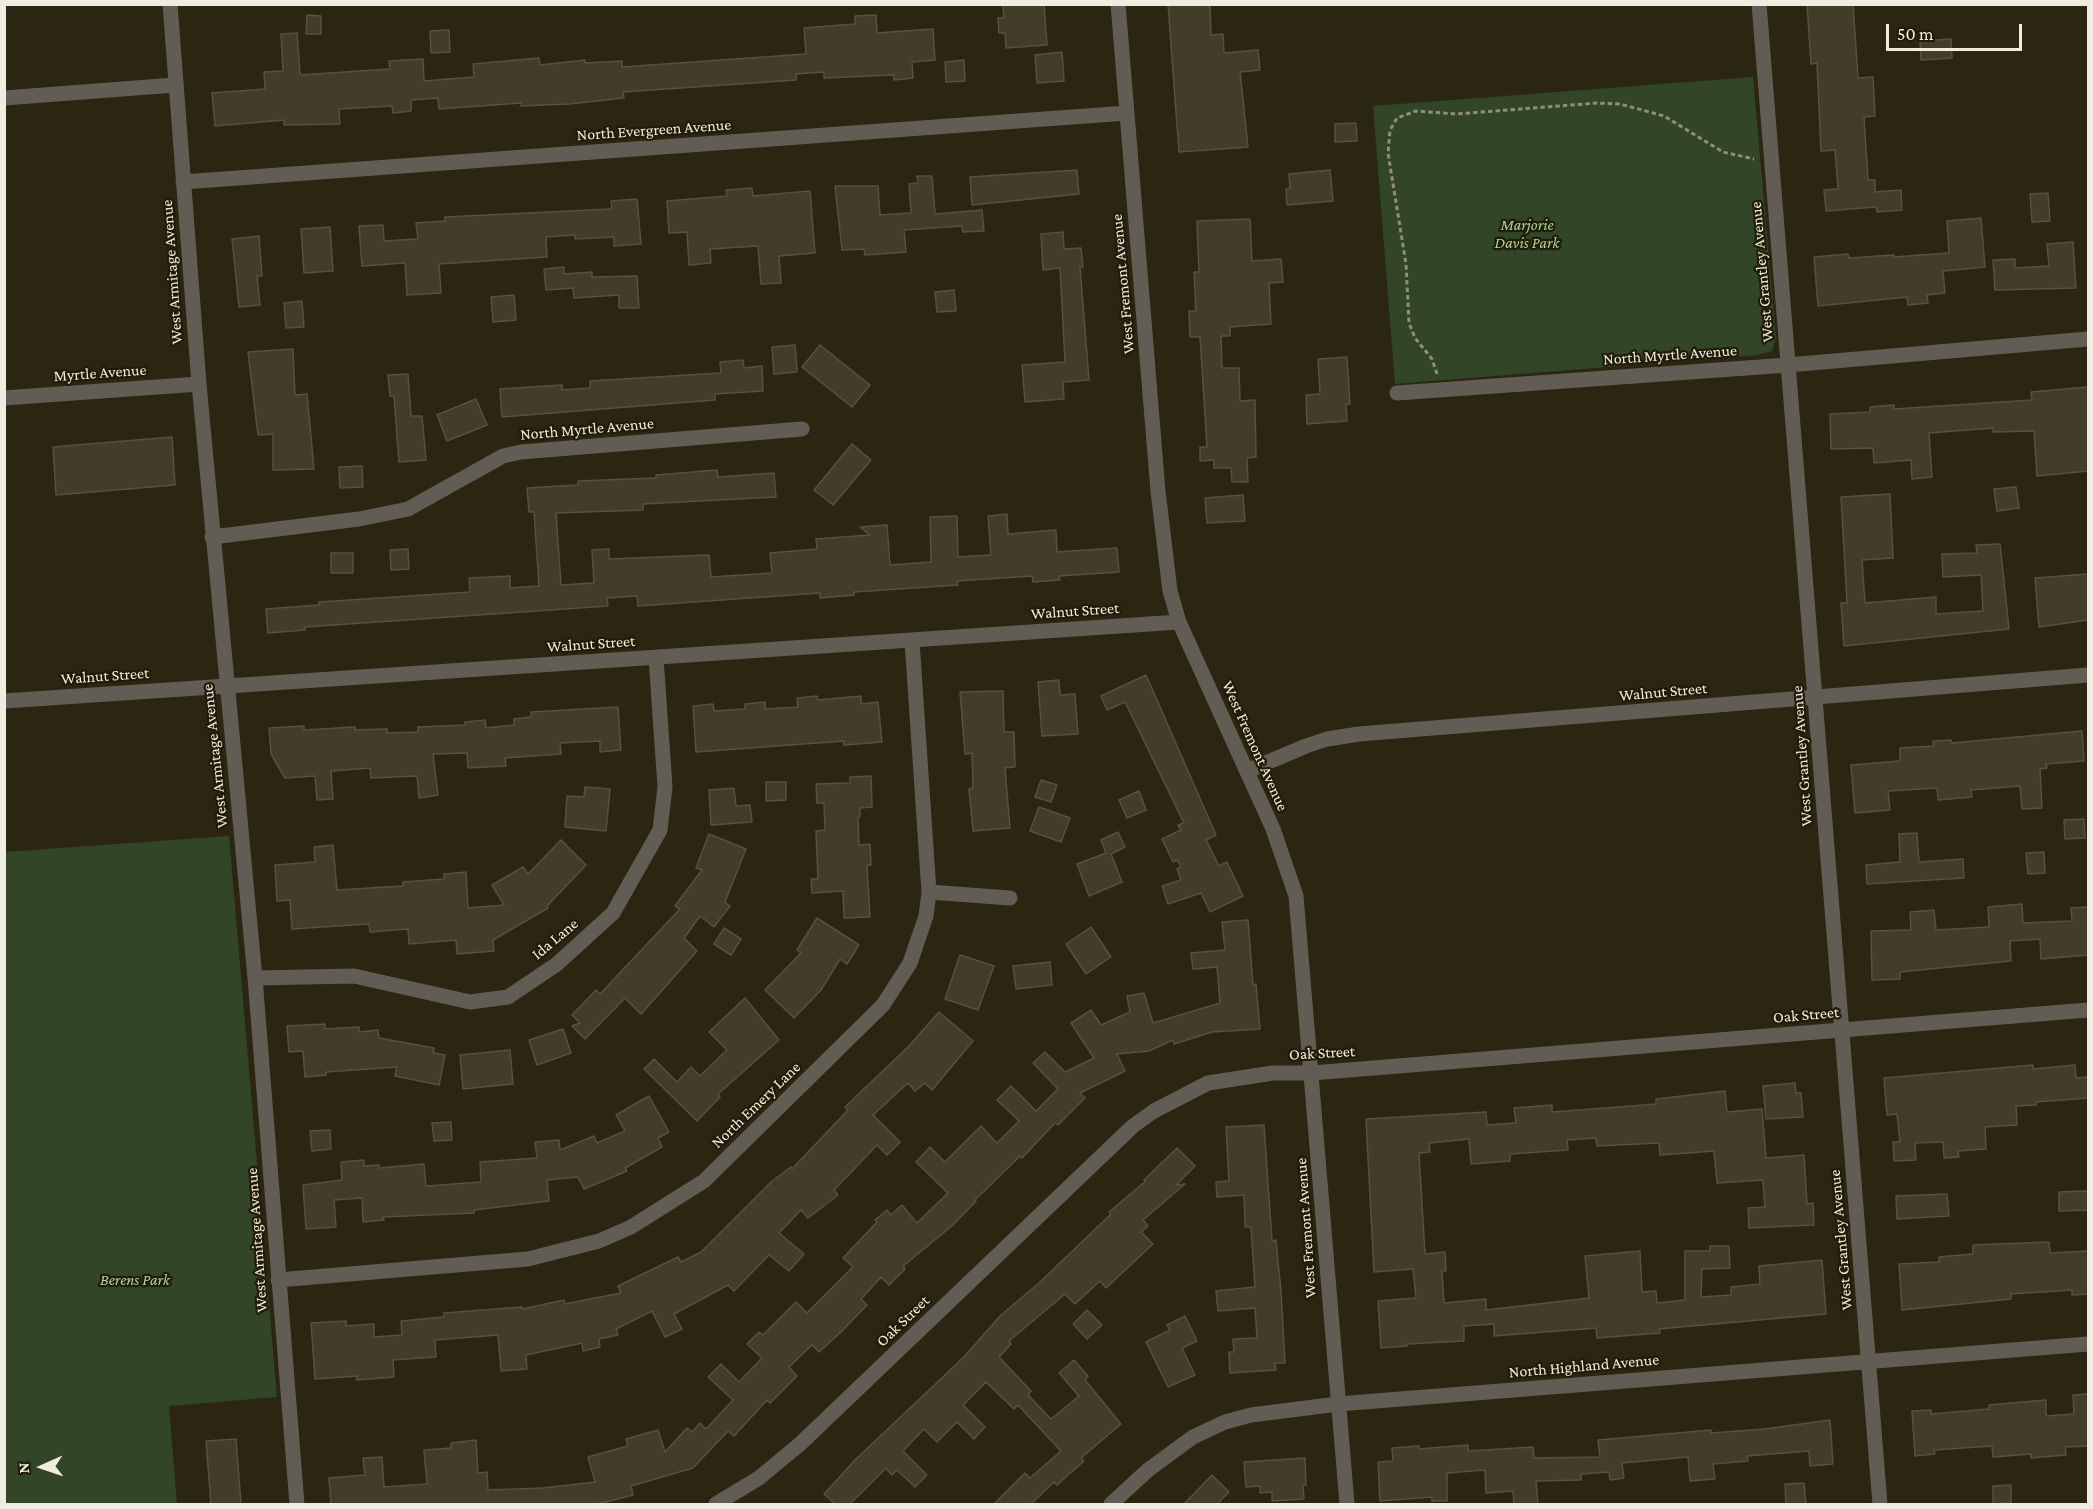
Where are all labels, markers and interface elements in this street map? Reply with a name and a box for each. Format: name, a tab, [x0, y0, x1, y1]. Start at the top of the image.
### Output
scale bar	[1889, 12, 2026, 50]
text: 50 m	[1897, 24, 1934, 44]
street label: North Evergreen Avenue	[576, 115, 732, 145]
street label: West Armitage Avenue	[157, 199, 187, 345]
street label: West Grantley Avenue	[1746, 201, 1778, 343]
street label: West Fremont Avenue	[1107, 213, 1139, 355]
park label: Marjorie Davis Park	[1495, 215, 1559, 253]
street label: North Myrtle Avenue	[1603, 341, 1737, 369]
street label: Myrtle Avenue	[53, 360, 147, 386]
street label: North Myrtle Avenue	[519, 414, 655, 444]
street label: Walnut Street	[1030, 598, 1120, 624]
street label: Walnut Street	[546, 631, 636, 657]
street label: Walnut Street	[60, 663, 150, 689]
street label: West Fremont Avenue	[1218, 678, 1292, 814]
street label: Walnut Street	[1618, 679, 1708, 705]
street label: West Armitage Avenue	[198, 683, 232, 829]
street label: West Grantley Avenue	[1788, 685, 1816, 827]
street label: Ida Lane	[528, 914, 582, 964]
street label: Oak Street	[1772, 1003, 1840, 1027]
street label: Oak Street	[1288, 1042, 1356, 1064]
street label: North Emery Lane	[707, 1058, 805, 1152]
street label: West Fremont Avenue	[1292, 1157, 1320, 1299]
street label: West Armitage Avenue	[242, 1167, 272, 1313]
street label: West Grantley Avenue	[1825, 1169, 1857, 1311]
park label: Berens Park	[100, 1270, 170, 1290]
street label: Oak Street	[873, 1291, 933, 1351]
street label: North Highland Avenue	[1508, 1350, 1660, 1382]
north arrow	[12, 1437, 72, 1497]
text: N	[15, 1462, 32, 1474]

